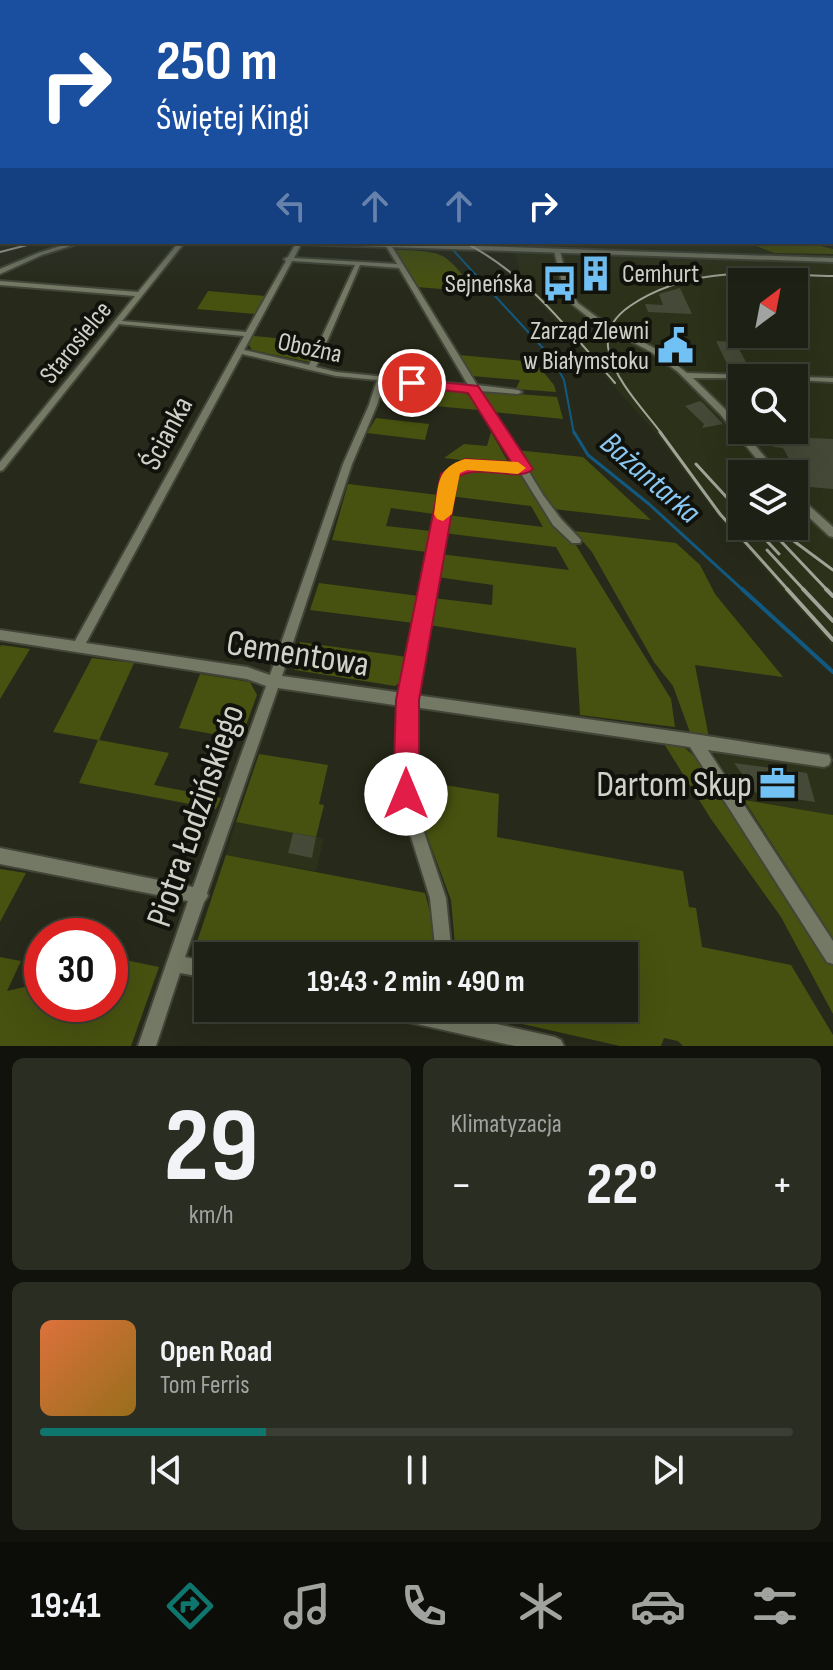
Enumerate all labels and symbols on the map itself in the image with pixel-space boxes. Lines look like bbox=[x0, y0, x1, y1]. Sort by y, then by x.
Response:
building icon: Cemhurt bbox=[577, 254, 615, 292]
place label: Cemhurt bbox=[622, 259, 699, 290]
bus stop icon: Sejneńska bbox=[540, 264, 578, 302]
north arrow bbox=[728, 268, 808, 348]
place label: Sejneńska bbox=[445, 269, 533, 300]
street label: Starosielce bbox=[34, 296, 119, 390]
place label: Zarząd Zlewni w Białymstoku bbox=[523, 316, 649, 377]
public building icon: Zarząd Zlewni w Białymstoku bbox=[656, 326, 694, 364]
street label: Oboźna bbox=[275, 327, 345, 370]
pin bbox=[378, 349, 446, 417]
street label: Ścianka bbox=[133, 391, 201, 476]
water label: Bażantarka bbox=[592, 424, 708, 532]
street label: Cementowa bbox=[223, 622, 372, 687]
street label: Piotra Łodzińskiego bbox=[138, 699, 254, 933]
position arrow bbox=[364, 752, 448, 836]
place label: Dartom Skup bbox=[596, 764, 752, 807]
office icon: Dartom Skup bbox=[759, 764, 797, 802]
speed limit sign: 30 bbox=[24, 918, 128, 1022]

